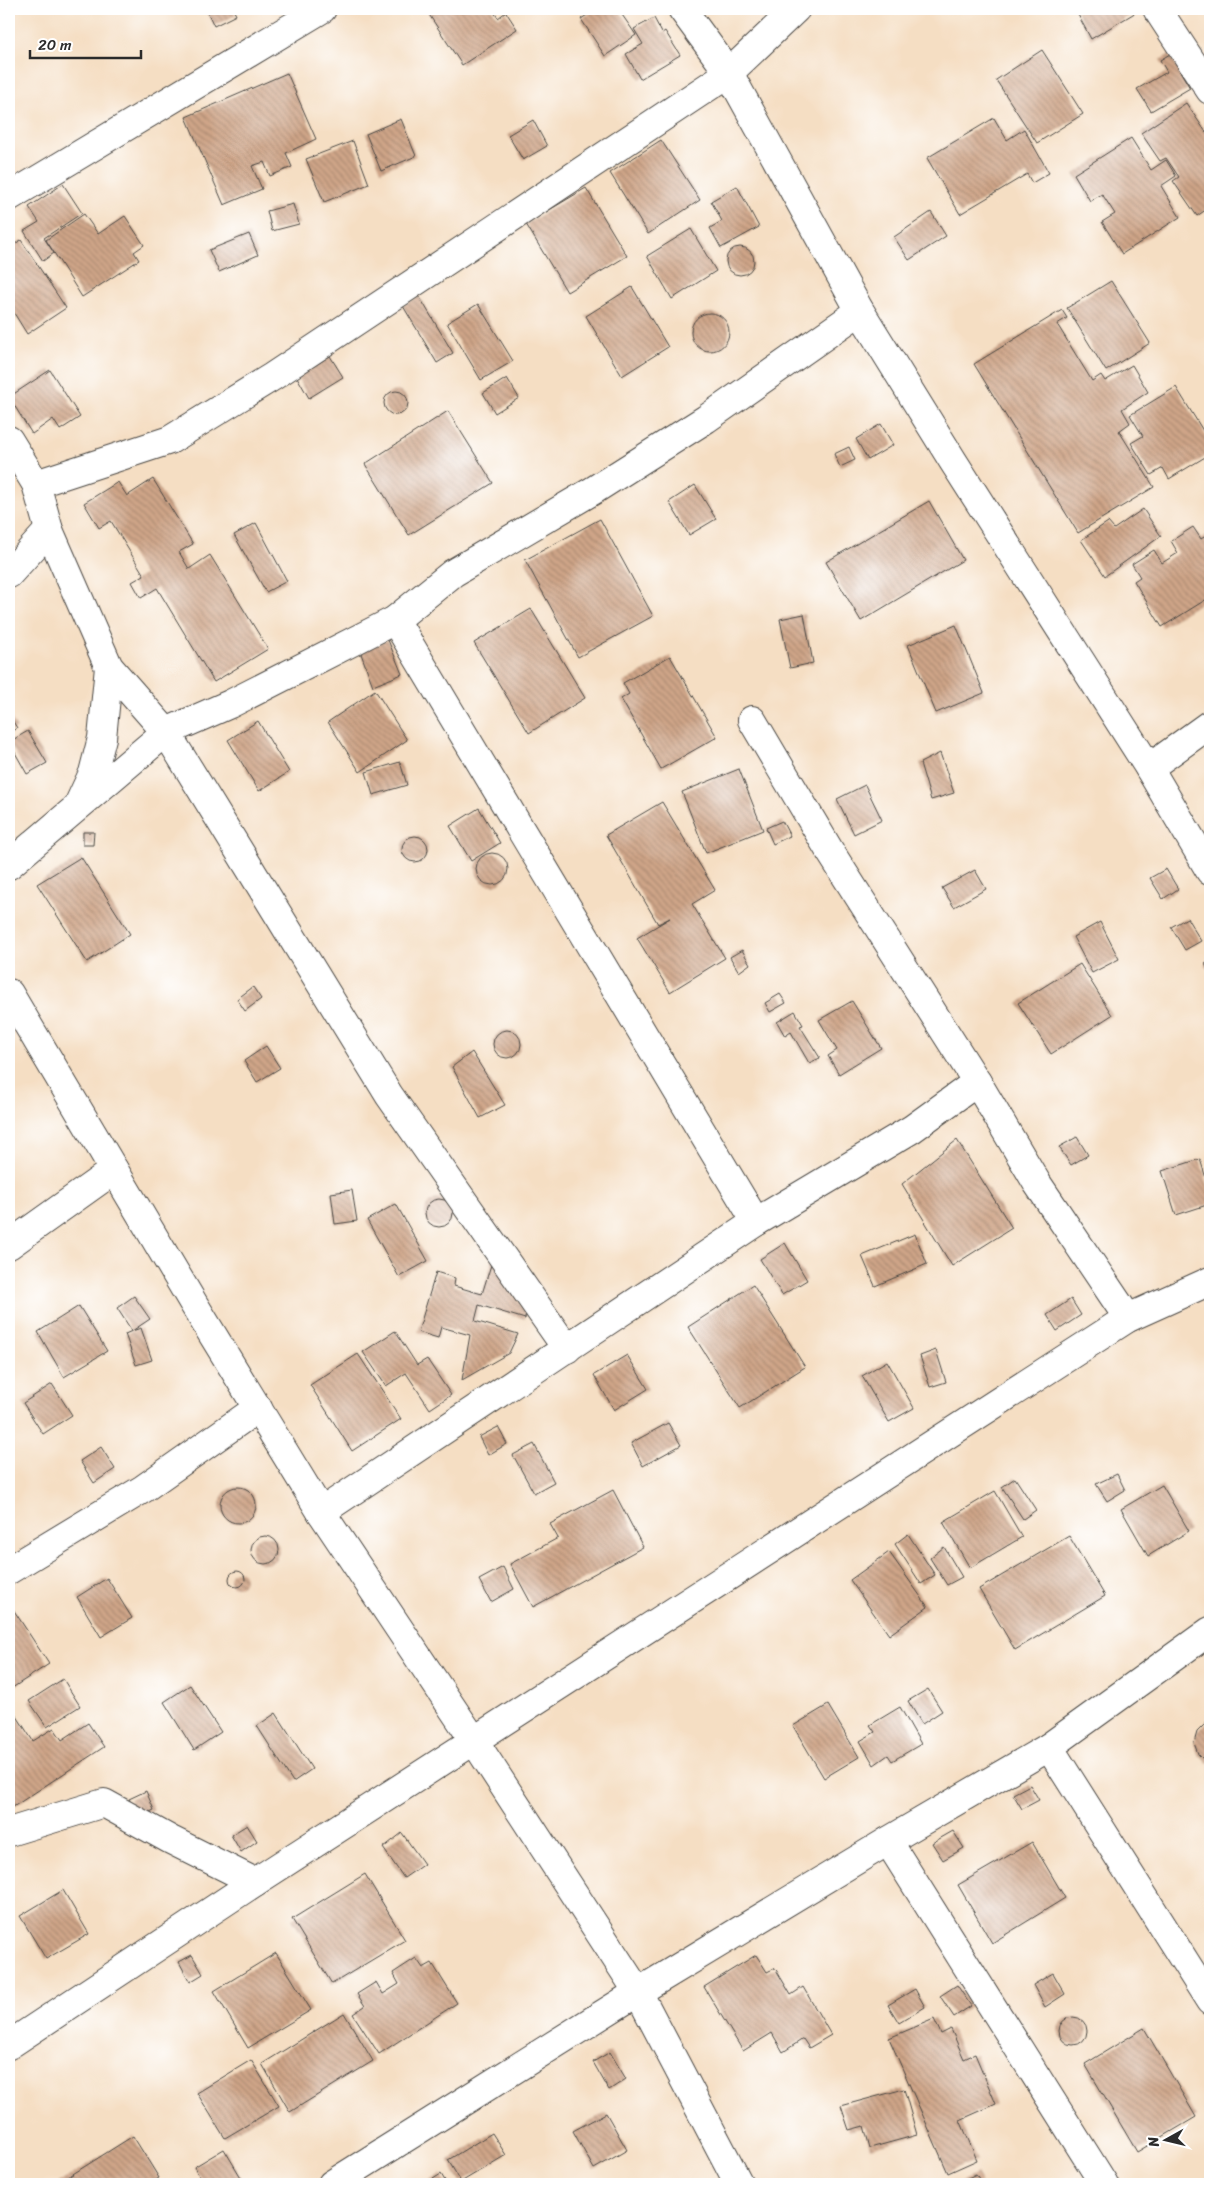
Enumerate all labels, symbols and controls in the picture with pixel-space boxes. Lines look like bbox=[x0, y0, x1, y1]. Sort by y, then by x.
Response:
scale bar bbox=[30, 28, 141, 60]
text: 20 m bbox=[38, 32, 72, 58]
north arrow bbox=[1142, 2116, 1192, 2166]
text: N bbox=[1141, 2135, 1167, 2149]

